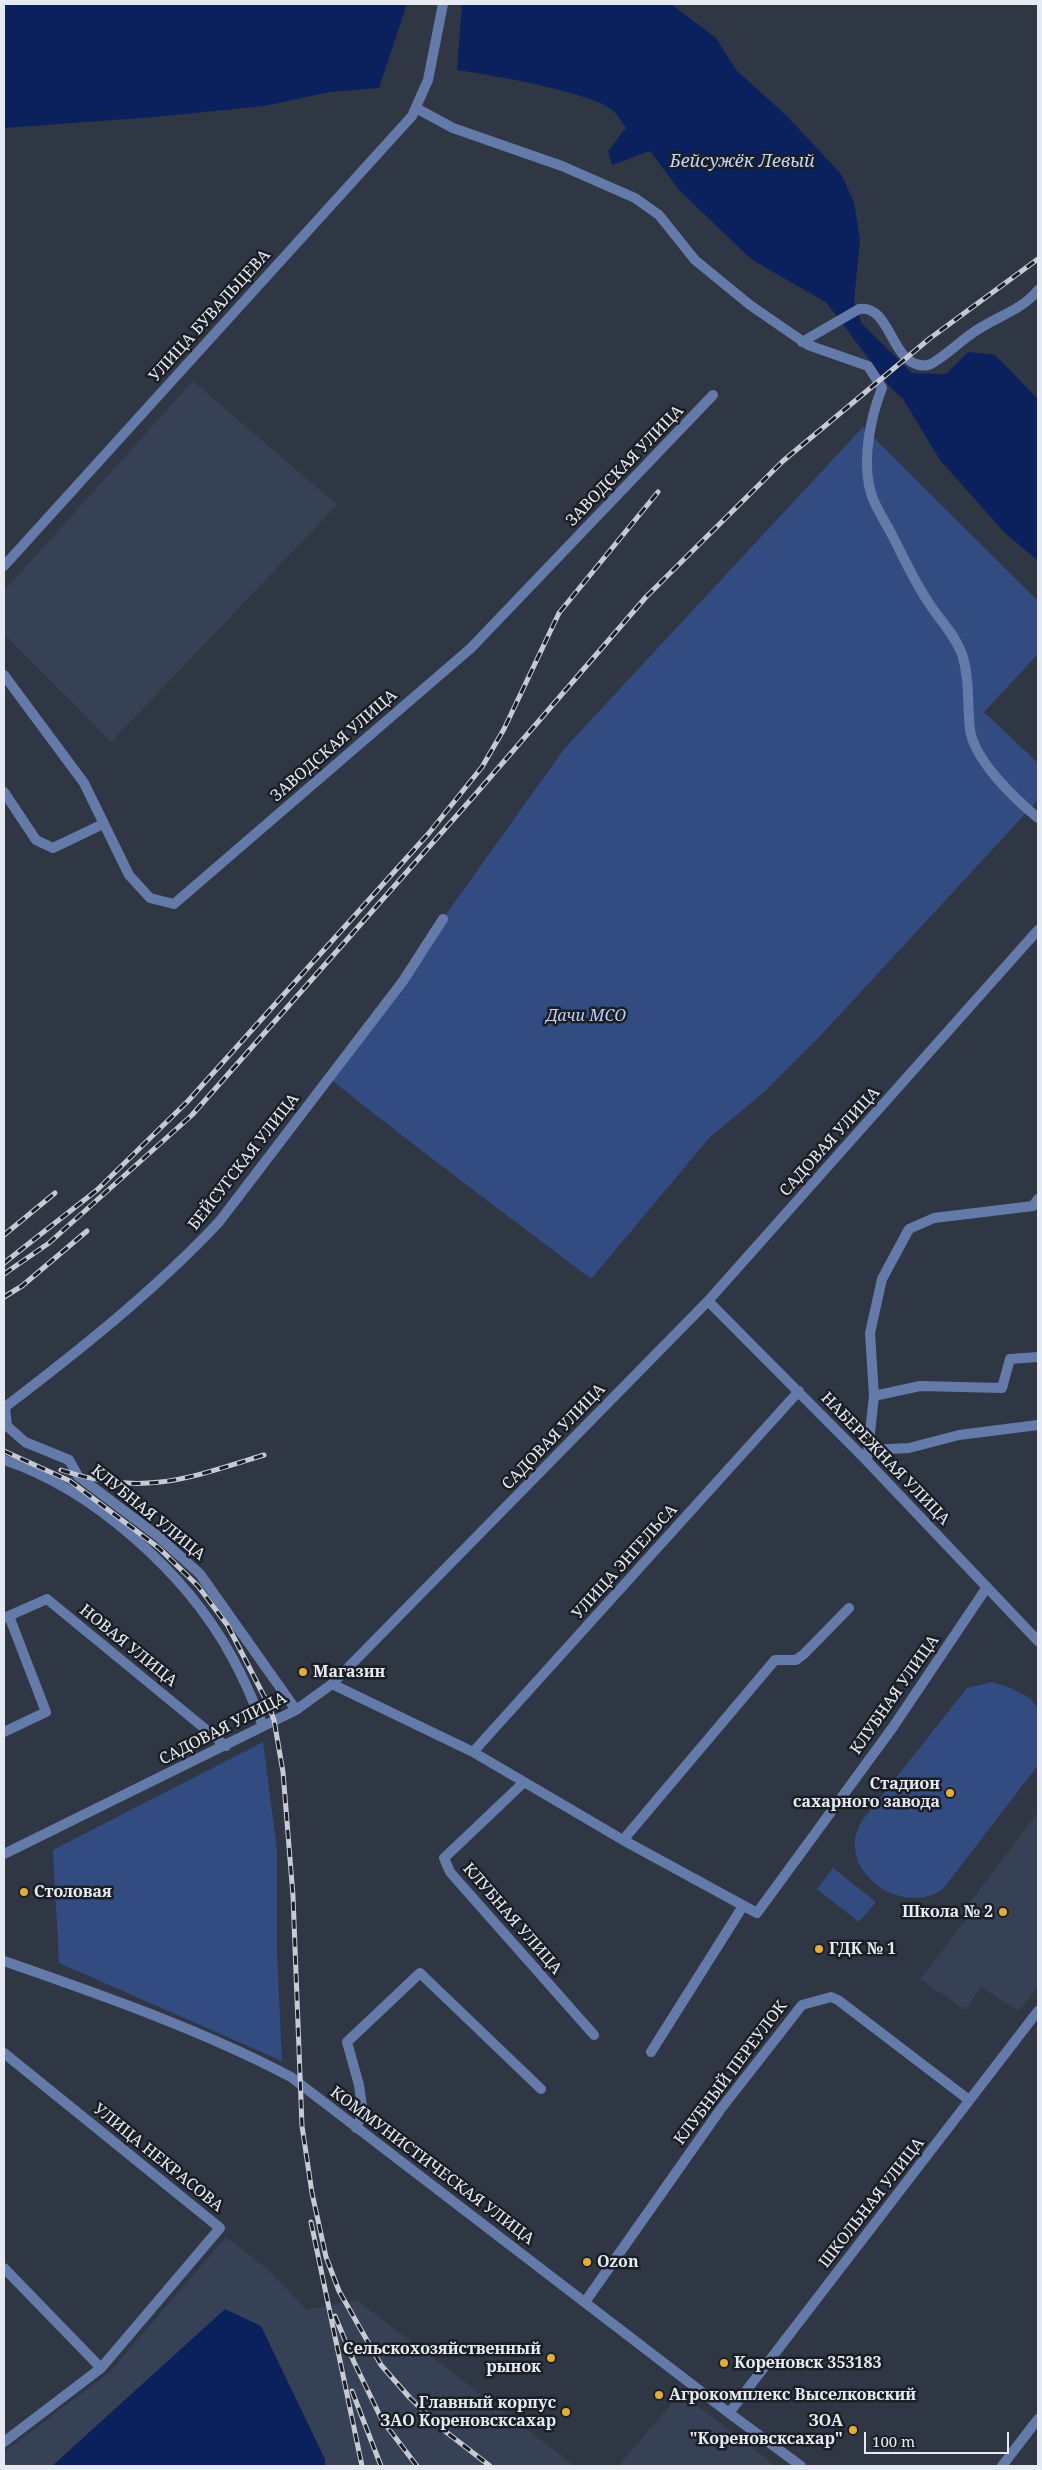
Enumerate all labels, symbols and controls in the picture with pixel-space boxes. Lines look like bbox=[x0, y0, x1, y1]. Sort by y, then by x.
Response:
water label: Бейсужёк Левый bbox=[669, 151, 815, 173]
street label: УЛИЦА БУВАЛЬЦЕВА bbox=[146, 246, 274, 386]
street label: ЗАВОДСКАЯ УЛИЦА bbox=[562, 401, 688, 531]
street label: ЗАВОДСКАЯ УЛИЦА bbox=[267, 686, 401, 806]
park label: Дачи МСО bbox=[546, 1006, 626, 1026]
street label: САДОВАЯ УЛИЦА bbox=[776, 1084, 884, 1200]
street label: БЕЙСУГСКАЯ УЛИЦА bbox=[185, 1090, 303, 1234]
street label: САДОВАЯ УЛИЦА bbox=[498, 1380, 610, 1494]
street label: НАБЕРЕЖНАЯ УЛИЦА bbox=[817, 1389, 953, 1529]
street label: КЛУБНАЯ УЛИЦА bbox=[87, 1461, 209, 1565]
street label: УЛИЦА ЭНГЕЛЬСА bbox=[568, 1501, 682, 1623]
street label: НОВАЯ УЛИЦА bbox=[75, 1601, 181, 1691]
street label: КЛУБНАЯ УЛИЦА bbox=[847, 1632, 943, 1758]
place label: Магазин bbox=[313, 1662, 385, 1682]
marker: Магазин bbox=[297, 1666, 309, 1678]
street label: САДОВАЯ УЛИЦА bbox=[156, 1689, 290, 1769]
place label: Стадион сахарного завода bbox=[793, 1774, 940, 1812]
marker: Стадион сахарного завода bbox=[944, 1787, 956, 1799]
street label: КЛУБНАЯ УЛИЦА bbox=[458, 1859, 566, 1979]
place label: Столовая bbox=[34, 1882, 112, 1902]
marker: Столовая bbox=[18, 1886, 30, 1898]
place label: Школа № 2 bbox=[902, 1902, 993, 1922]
marker: Школа № 2 bbox=[997, 1906, 1009, 1918]
place label: ГДК № 1 bbox=[829, 1939, 896, 1959]
marker: ГДК № 1 bbox=[813, 1943, 825, 1955]
street label: КЛУБНЫЙ ПЕРЕУЛОК bbox=[670, 1997, 792, 2149]
street label: КОММУНИСТИЧЕСКАЯ УЛИЦА bbox=[326, 2083, 538, 2249]
street label: УЛИЦА НЕКРАСОВА bbox=[89, 2100, 227, 2216]
street label: ШКОЛЬНАЯ УЛИЦА bbox=[815, 2134, 929, 2272]
place label: Ozon bbox=[597, 2252, 639, 2272]
marker: Ozon bbox=[581, 2256, 593, 2268]
place label: Сельскохозяйственный рынок bbox=[343, 2339, 541, 2377]
marker: Сельскохозяйственный рынок bbox=[545, 2352, 557, 2364]
place label: Кореновск 353183 bbox=[734, 2353, 882, 2373]
marker: Кореновск 353183 bbox=[718, 2357, 730, 2369]
place label: Агрокомплекс Выселковский bbox=[669, 2385, 916, 2405]
marker: Агрокомплекс Выселковский bbox=[653, 2389, 665, 2401]
place label: Главный корпус ЗАО Кореновсксахар bbox=[380, 2393, 556, 2431]
marker: Главный корпус ЗАО Кореновсксахар bbox=[560, 2406, 572, 2418]
place label: ЗОА "Кореновсксахар" bbox=[689, 2411, 843, 2449]
scale bar bbox=[867, 2422, 1012, 2454]
marker: ЗОА "Кореновсксахар" bbox=[847, 2424, 859, 2436]
text: 100 m bbox=[872, 2431, 915, 2451]

